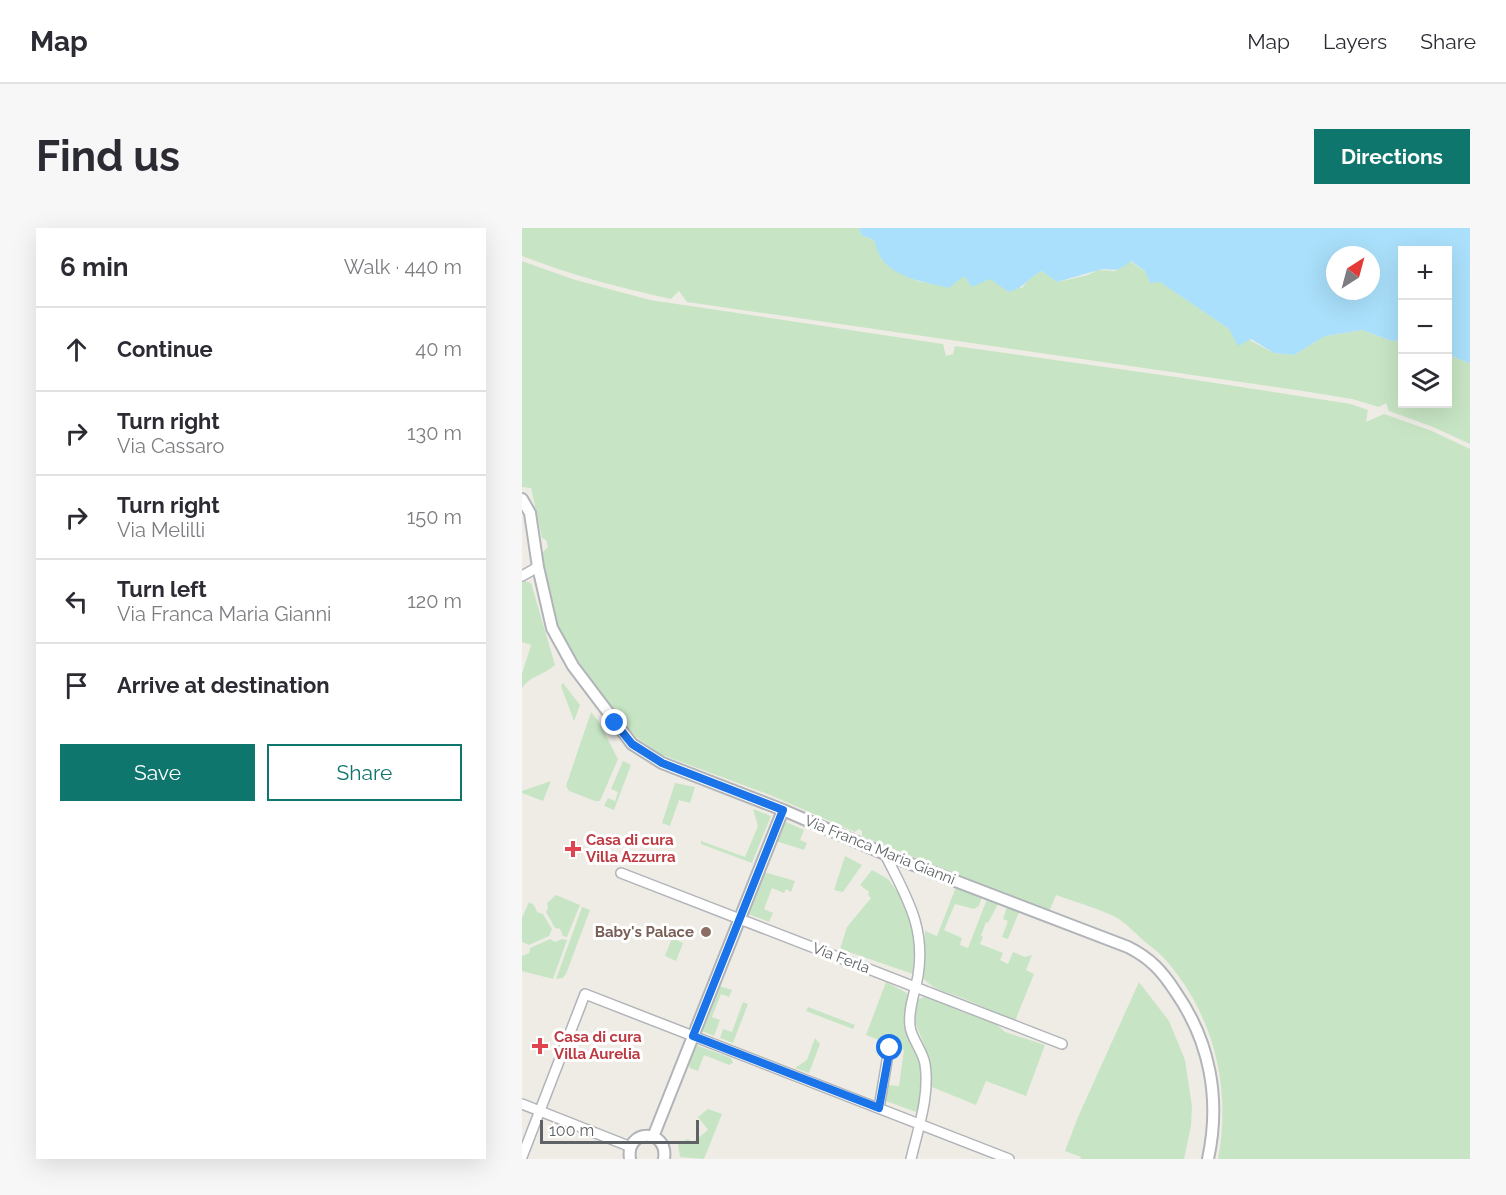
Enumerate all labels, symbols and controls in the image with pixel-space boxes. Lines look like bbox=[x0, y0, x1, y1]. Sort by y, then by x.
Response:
text: Map bbox=[30, 25, 88, 58]
text: Map bbox=[1247, 29, 1290, 54]
text: Layers bbox=[1323, 29, 1387, 54]
text: Share bbox=[1420, 29, 1476, 54]
button: Directions bbox=[1314, 129, 1470, 184]
text: Find us bbox=[36, 132, 180, 181]
north arrow bbox=[1326, 246, 1380, 300]
map controls bbox=[1398, 246, 1452, 408]
button: + bbox=[1398, 246, 1452, 300]
text: 6 min bbox=[60, 252, 129, 282]
text: Walk · 440 m bbox=[344, 255, 462, 279]
button: − bbox=[1398, 300, 1452, 354]
icon: ahead bbox=[60, 333, 93, 366]
text: Continue bbox=[117, 336, 213, 362]
text: 40 m bbox=[415, 337, 462, 361]
button: layers bbox=[1398, 354, 1452, 408]
text: Turn right bbox=[117, 408, 220, 434]
icon: right bbox=[60, 417, 93, 450]
text: 130 m bbox=[407, 421, 462, 445]
text: Via Cassaro bbox=[117, 434, 224, 458]
text: Turn right bbox=[117, 492, 220, 518]
icon: right bbox=[60, 501, 93, 534]
text: 150 m bbox=[407, 505, 462, 529]
text: Via Melilli bbox=[117, 518, 205, 542]
text: Turn left bbox=[117, 576, 207, 602]
icon: left bbox=[60, 585, 93, 618]
text: 120 m bbox=[407, 589, 462, 613]
text: Via Franca Maria Gianni bbox=[117, 602, 331, 626]
icon: arrive bbox=[60, 669, 93, 702]
text: Arrive at destination bbox=[117, 672, 330, 698]
route end bbox=[601, 709, 627, 735]
button: Save bbox=[60, 744, 255, 801]
button: Share bbox=[267, 744, 462, 801]
street label: Via Franca Maria Gianni bbox=[802, 812, 958, 888]
place label: Casa di cura Villa Azzurra bbox=[586, 831, 676, 866]
marker: Casa di cura Villa Azzurra bbox=[564, 840, 582, 858]
place label: Baby's Palace bbox=[595, 923, 694, 941]
marker: Baby's Palace bbox=[699, 925, 713, 939]
street label: Via Ferla bbox=[810, 939, 872, 977]
place label: Casa di cura Villa Aurelia bbox=[554, 1028, 642, 1063]
route start bbox=[876, 1034, 902, 1060]
marker: Casa di cura Villa Aurelia bbox=[531, 1037, 549, 1055]
scale bar bbox=[540, 1117, 699, 1144]
text: 100 m bbox=[549, 1121, 594, 1140]

